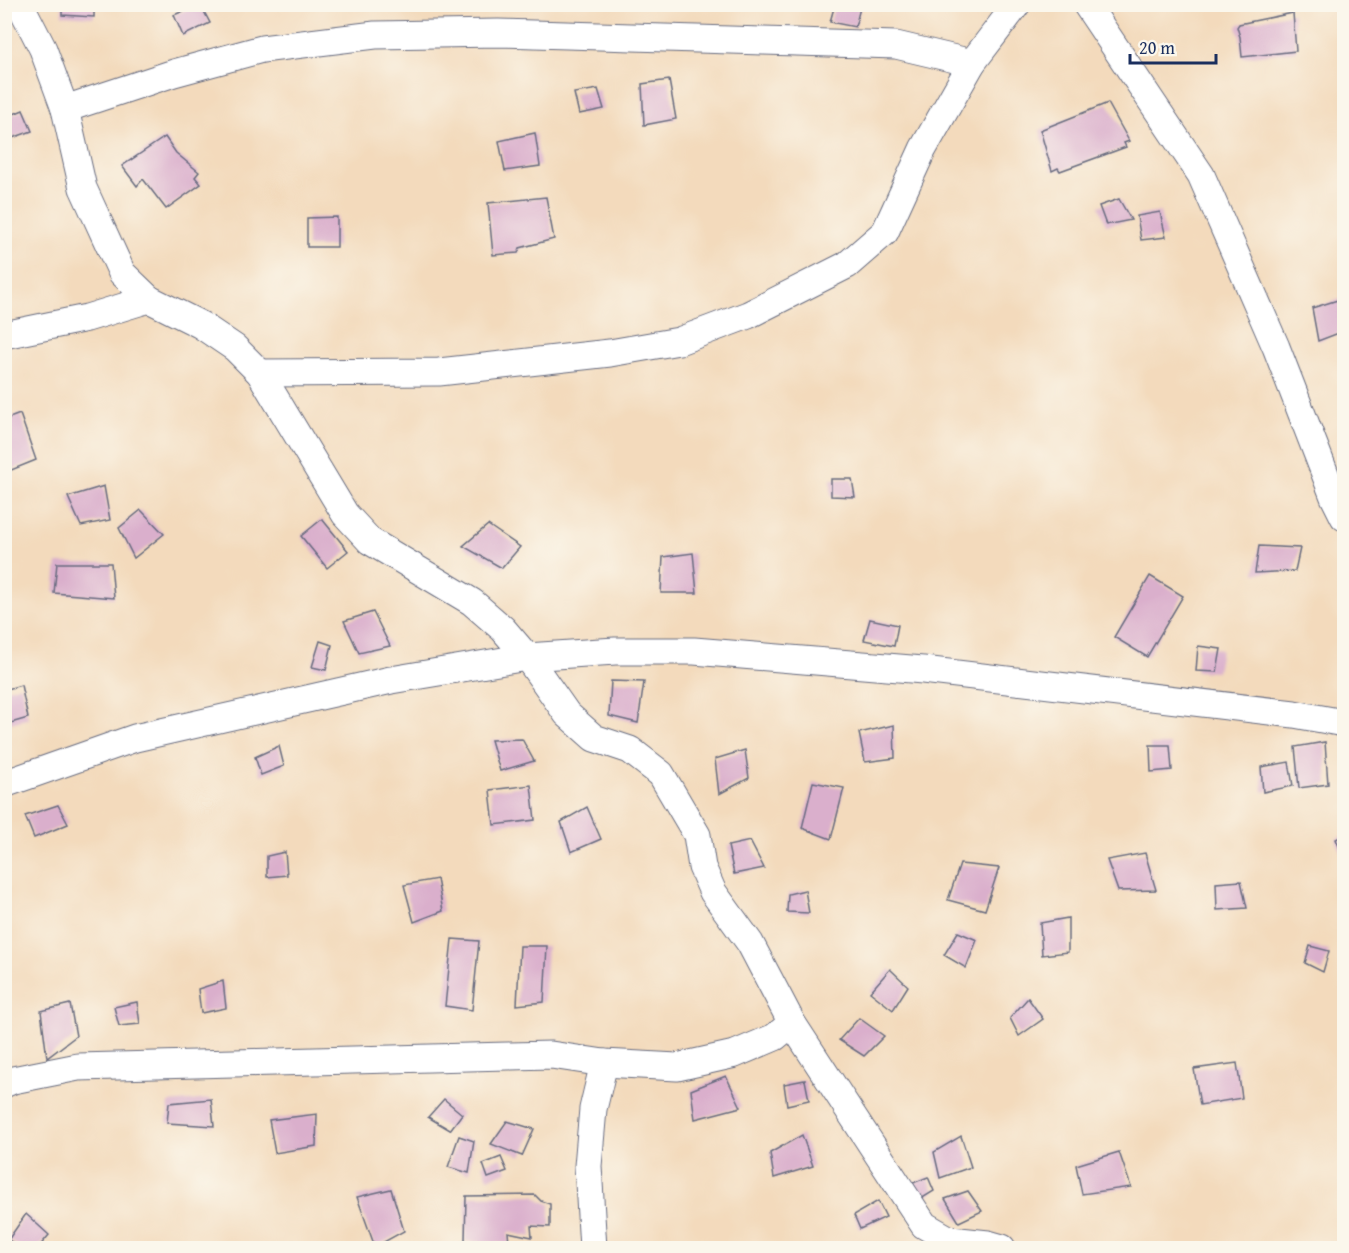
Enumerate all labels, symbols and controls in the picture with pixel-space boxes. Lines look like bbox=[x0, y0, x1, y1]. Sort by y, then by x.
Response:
scale bar bbox=[1130, 27, 1216, 65]
text: 20 m bbox=[1139, 34, 1175, 61]

